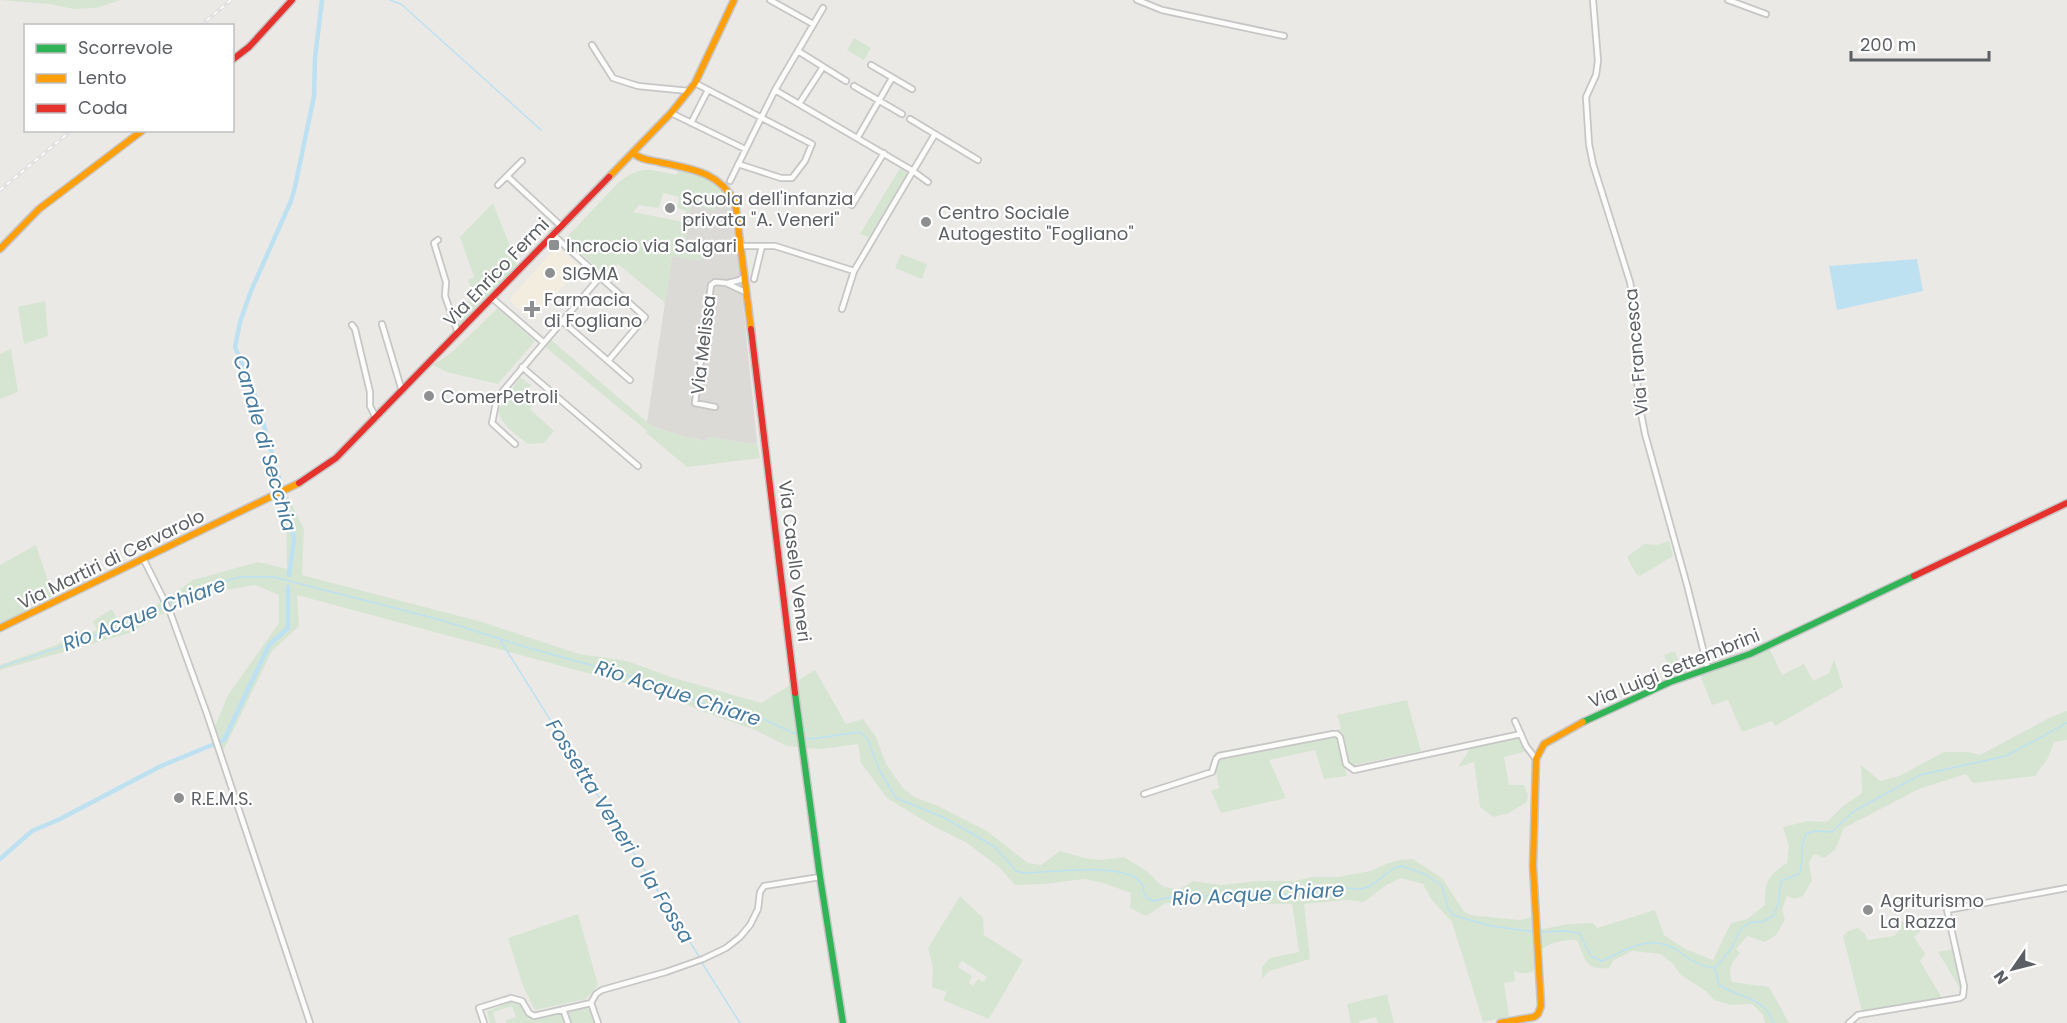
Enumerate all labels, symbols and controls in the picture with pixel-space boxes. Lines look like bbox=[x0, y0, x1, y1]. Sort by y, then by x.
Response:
legend bbox=[24, 24, 234, 132]
scale bar bbox=[1851, 24, 1989, 62]
text: 200 m bbox=[1860, 32, 1916, 57]
text: Scorrevole bbox=[78, 35, 173, 60]
text: Lento bbox=[78, 65, 127, 90]
text: Coda bbox=[78, 95, 128, 120]
place label: Scuola dell'infanzia privata "A. Veneri" bbox=[682, 186, 853, 232]
place label: Centro Sociale Autogestito "Fogliano" bbox=[938, 200, 1134, 246]
marker: Scuola dell'infanzia privata "A. Veneri" bbox=[663, 201, 677, 215]
street label: Via Enrico Fermi bbox=[437, 212, 555, 332]
marker: Centro Sociale Autogestito "Fogliano" bbox=[919, 215, 933, 229]
place label: Incrocio via Salgari bbox=[566, 233, 737, 258]
marker: Incrocio via Salgari bbox=[547, 238, 561, 252]
place label: SIGMA bbox=[562, 261, 619, 286]
marker: SIGMA bbox=[543, 266, 557, 280]
place label: Farmacia di Fogliano bbox=[544, 287, 642, 333]
street label: Via Francesca bbox=[1618, 287, 1654, 417]
street label: Via Melissa bbox=[684, 294, 722, 396]
marker: Farmacia di Fogliano bbox=[525, 302, 539, 316]
water label: Canale di Secchia bbox=[226, 351, 304, 535]
place label: ComerPetroli bbox=[441, 384, 558, 409]
marker: ComerPetroli bbox=[422, 389, 436, 403]
street label: Via Casello Veneri bbox=[773, 479, 817, 643]
street label: Via Martiri di Cervarolo bbox=[14, 503, 208, 615]
water label: Rio Acque Chiare bbox=[58, 570, 230, 658]
street label: Via Luigi Settembrini bbox=[1585, 622, 1763, 714]
water label: Rio Acque Chiare bbox=[592, 653, 764, 733]
water label: Fossetta Veneri o la Fossa bbox=[539, 713, 701, 949]
place label: R.E.M.S. bbox=[191, 786, 252, 811]
marker: R.E.M.S. bbox=[172, 791, 186, 805]
water label: Rio Acque Chiare bbox=[1171, 876, 1345, 912]
place label: Agriturismo La Razza bbox=[1880, 888, 1984, 934]
marker: Agriturismo La Razza bbox=[1861, 903, 1875, 917]
north arrow bbox=[1983, 939, 2043, 999]
text: N bbox=[1988, 966, 2014, 989]

